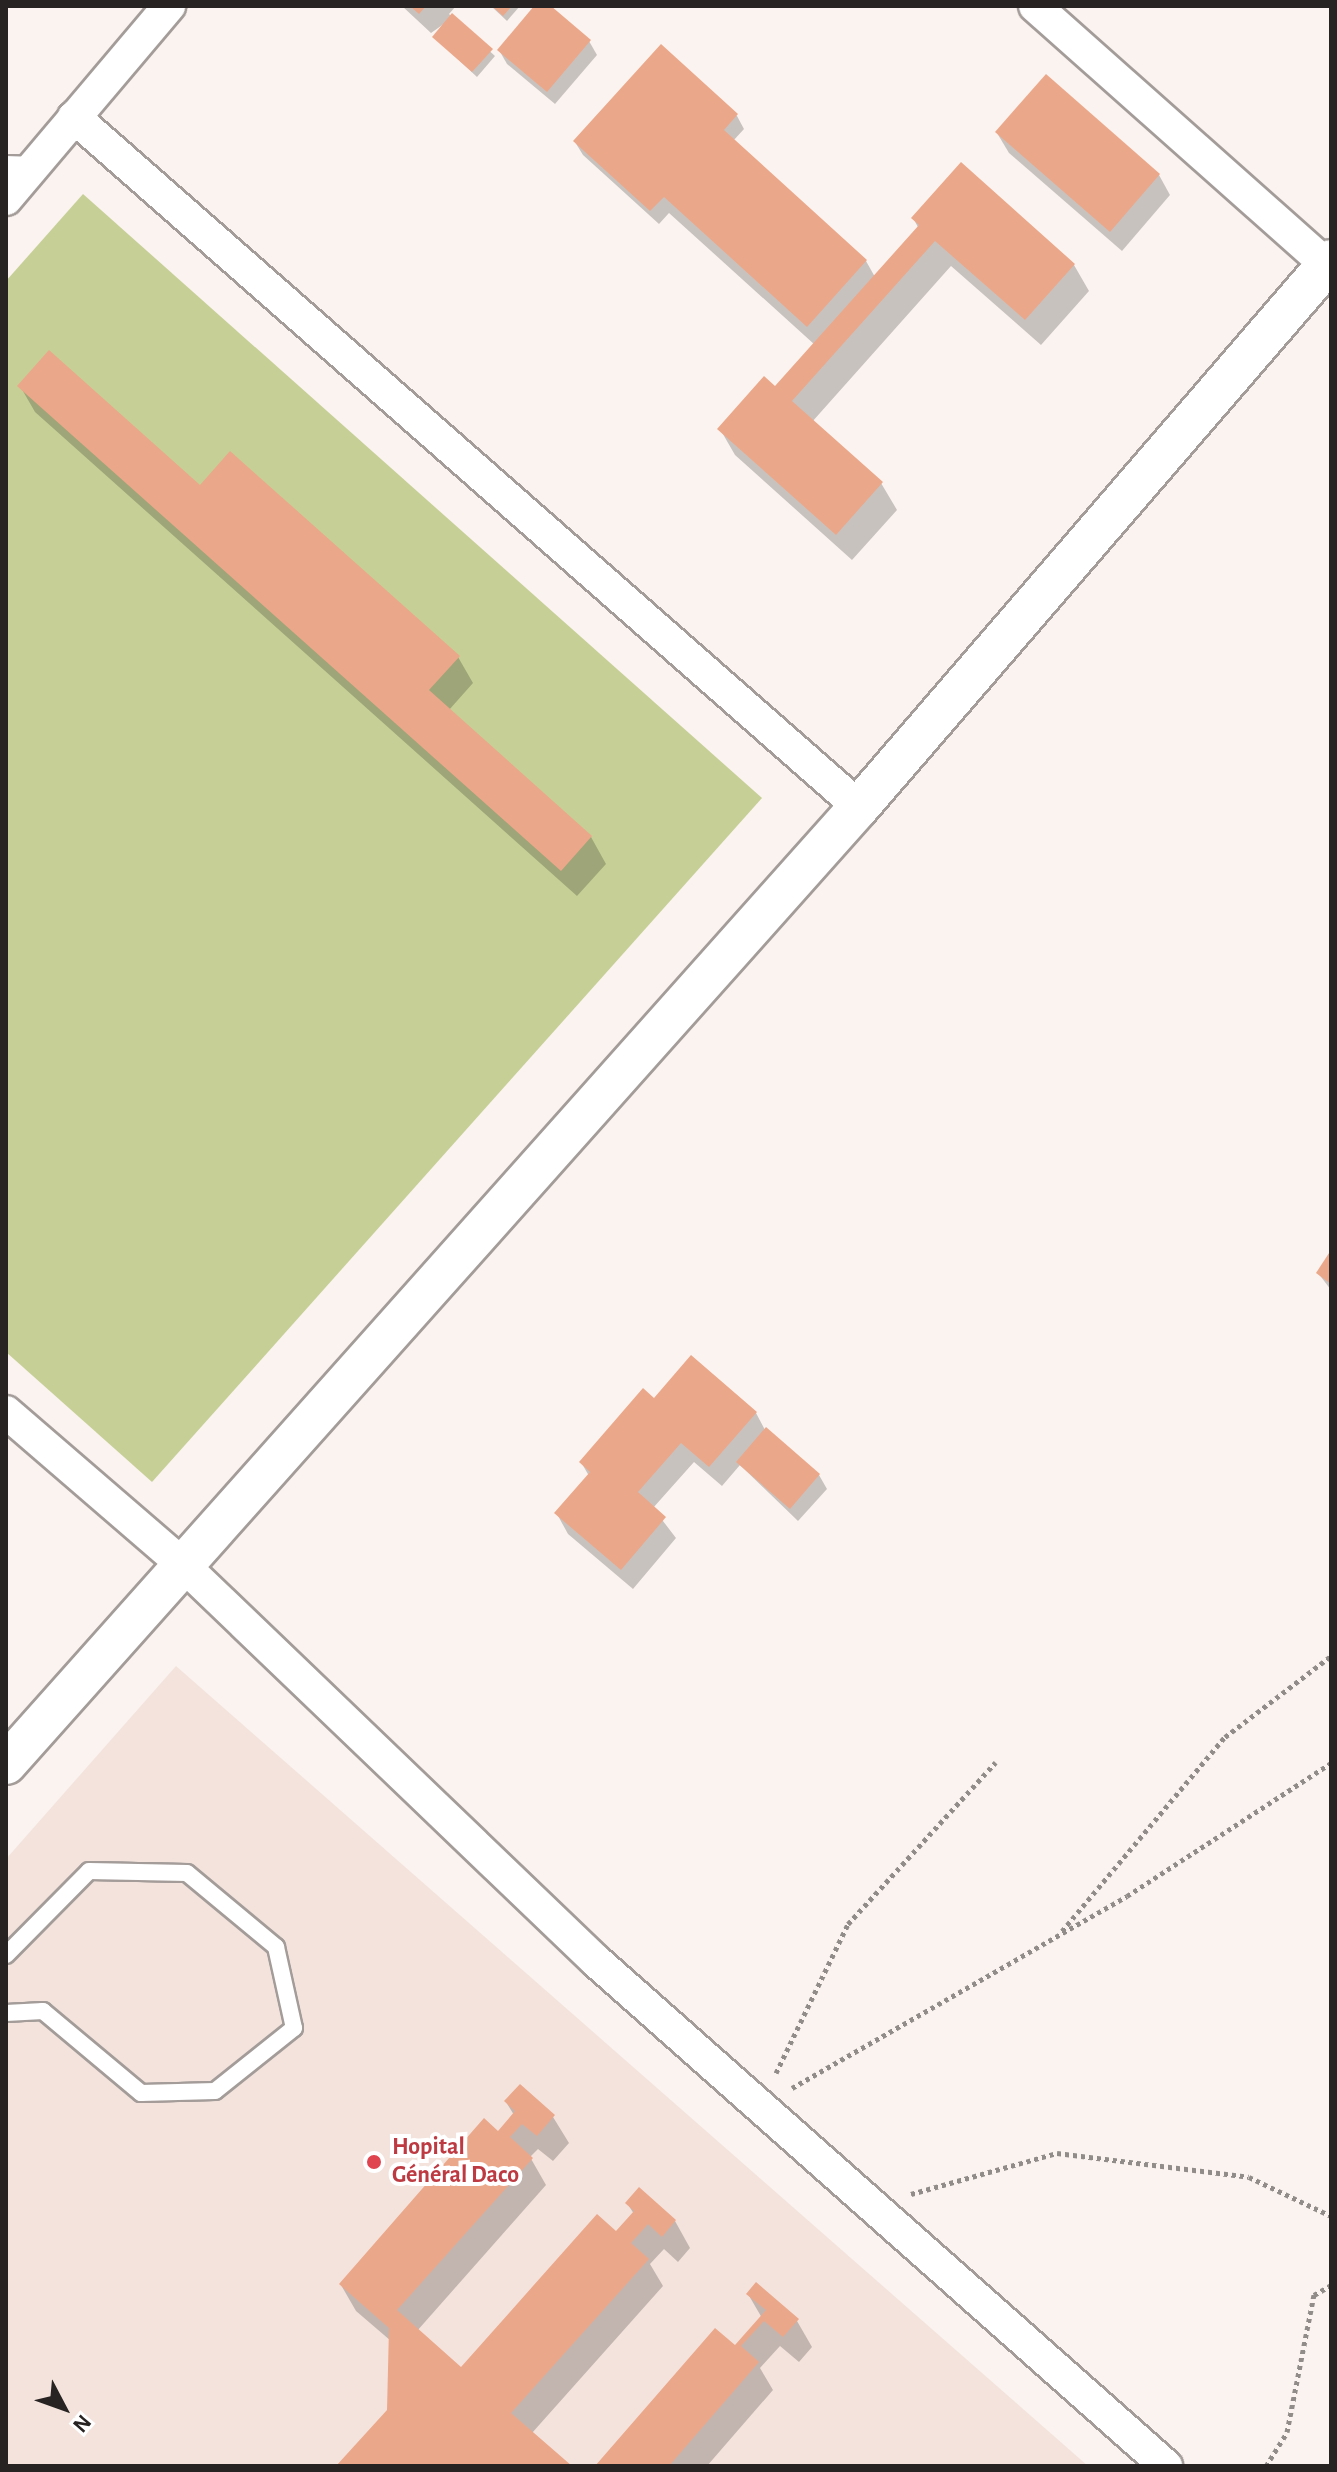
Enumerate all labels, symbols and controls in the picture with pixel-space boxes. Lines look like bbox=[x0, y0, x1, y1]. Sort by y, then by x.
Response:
place label: Hopital Général Daco bbox=[392, 2134, 519, 2190]
marker: Hopital Général Daco bbox=[363, 2151, 385, 2173]
north arrow bbox=[24, 2368, 104, 2448]
text: N bbox=[69, 2411, 95, 2437]

